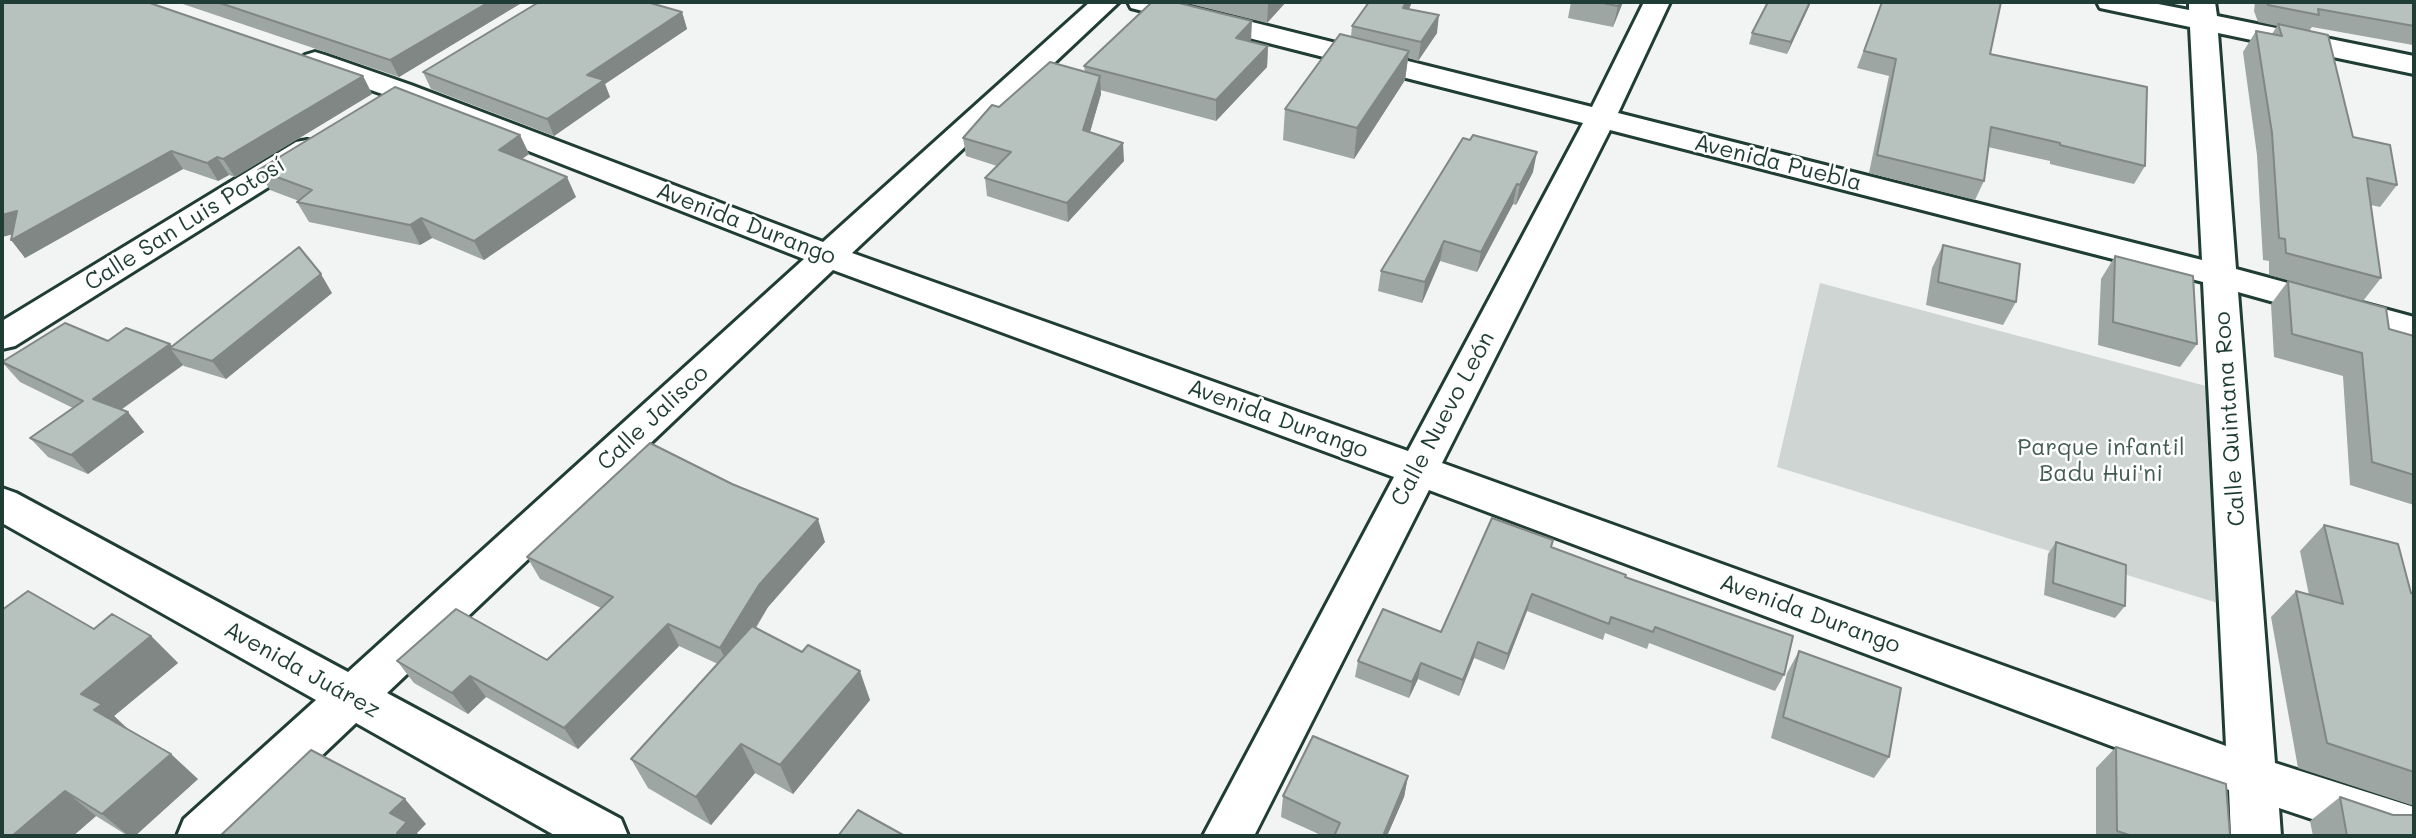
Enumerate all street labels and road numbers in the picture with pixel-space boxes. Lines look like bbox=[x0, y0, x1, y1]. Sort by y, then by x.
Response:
street label: Avenida Puebla bbox=[1691, 129, 1865, 197]
street label: Calle San Luis Potosí bbox=[80, 151, 290, 297]
street label: Avenida Durango bbox=[652, 177, 840, 271]
street label: Calle Quintana Roo bbox=[2209, 311, 2251, 527]
street label: Calle Nuevo León bbox=[1385, 327, 1501, 511]
street label: Calle Jalisco bbox=[592, 359, 714, 477]
street label: Avenida Durango bbox=[1184, 374, 1372, 464]
street label: Avenida Durango bbox=[1716, 569, 1904, 659]
street label: Avenida Juárez bbox=[219, 616, 385, 724]

